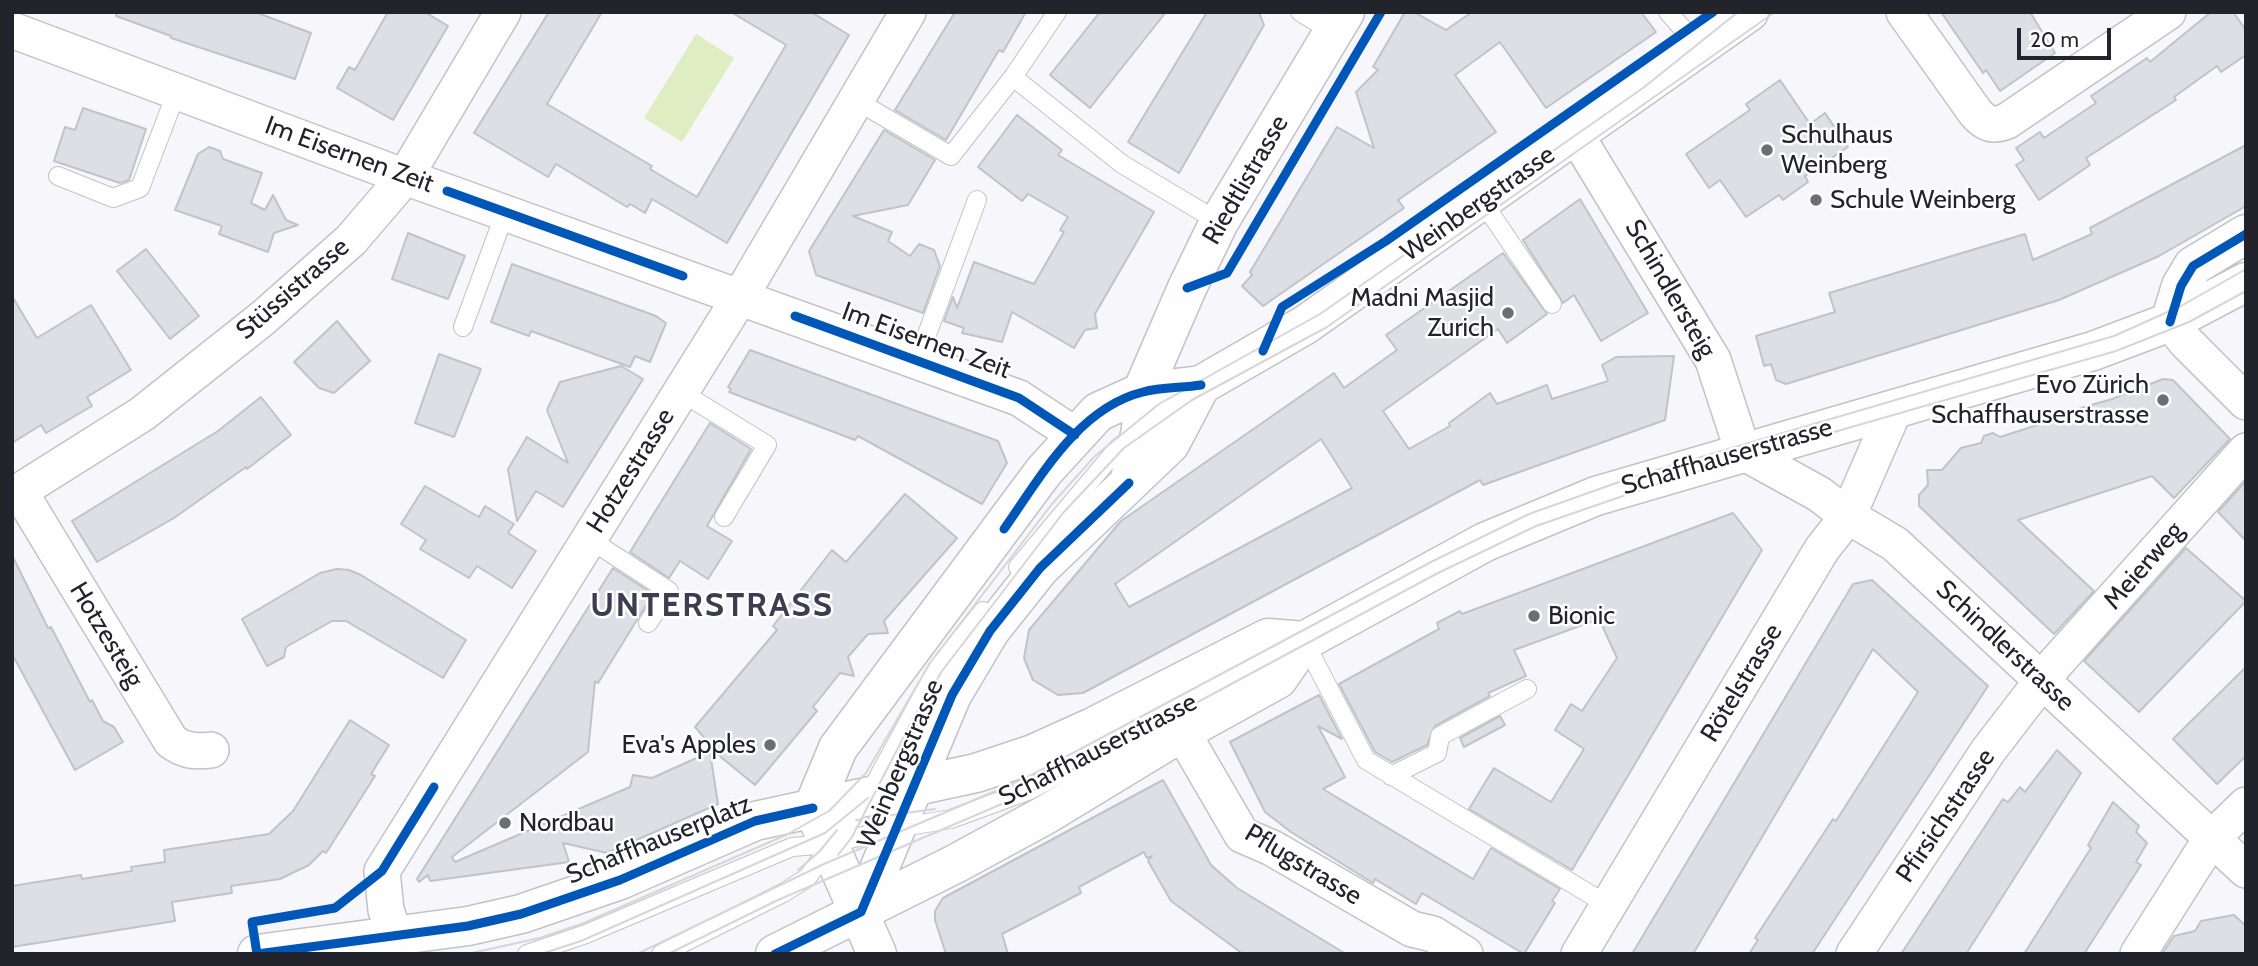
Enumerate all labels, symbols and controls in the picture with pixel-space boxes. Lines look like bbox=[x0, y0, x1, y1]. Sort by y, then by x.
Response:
scale bar bbox=[2020, 14, 2114, 58]
text: 20 m bbox=[2030, 27, 2079, 52]
street label: Im Eisernen Zeit bbox=[260, 110, 438, 200]
street label: Riedtlistrasse bbox=[1196, 110, 1296, 250]
place label: Schulhaus Weinberg bbox=[1781, 119, 1893, 180]
street label: Weinbergstrasse bbox=[1395, 139, 1561, 269]
marker: Schulhaus Weinberg bbox=[1759, 142, 1775, 158]
place label: Schule Weinberg bbox=[1830, 184, 2016, 216]
marker: Schule Weinberg bbox=[1808, 192, 1824, 208]
street label: Schindlersteig bbox=[1618, 214, 1722, 364]
street label: Stüssistrasse bbox=[230, 232, 356, 346]
place label: Madni Masjid Zurich bbox=[1351, 282, 1494, 344]
street label: Im Eisernen Zeit bbox=[837, 296, 1015, 386]
marker: Madni Masjid Zurich bbox=[1500, 305, 1516, 321]
place label: Evo Zürich Schaffhauserstrasse bbox=[1931, 369, 2149, 430]
marker: Evo Zürich Schaffhauserstrasse bbox=[2155, 392, 2171, 408]
street label: Hotzestrasse bbox=[580, 403, 682, 539]
street label: Schaffhauserstrasse bbox=[1618, 412, 1836, 502]
street label: Meierweg bbox=[2097, 516, 2191, 616]
street label: Schindlerstrasse bbox=[1929, 574, 2081, 718]
street label: Hotzesteig bbox=[62, 577, 150, 693]
district label: UNTERSTRASS bbox=[592, 586, 832, 626]
place label: Bionic bbox=[1548, 600, 1615, 632]
marker: Bionic bbox=[1526, 608, 1542, 624]
street label: Rötelstrasse bbox=[1695, 618, 1789, 748]
street label: Weinbergstrasse bbox=[851, 675, 951, 853]
street label: Schaffhauserstrasse bbox=[994, 687, 1202, 813]
place label: Eva's Apples bbox=[622, 729, 756, 761]
marker: Eva's Apples bbox=[762, 737, 778, 753]
street label: Pfirsichstrasse bbox=[1890, 743, 2002, 889]
street label: Schaffhauserplatz bbox=[562, 789, 756, 891]
place label: Nordbau bbox=[519, 807, 614, 839]
marker: Nordbau bbox=[497, 815, 513, 831]
street label: Pflugstrasse bbox=[1239, 818, 1367, 912]

